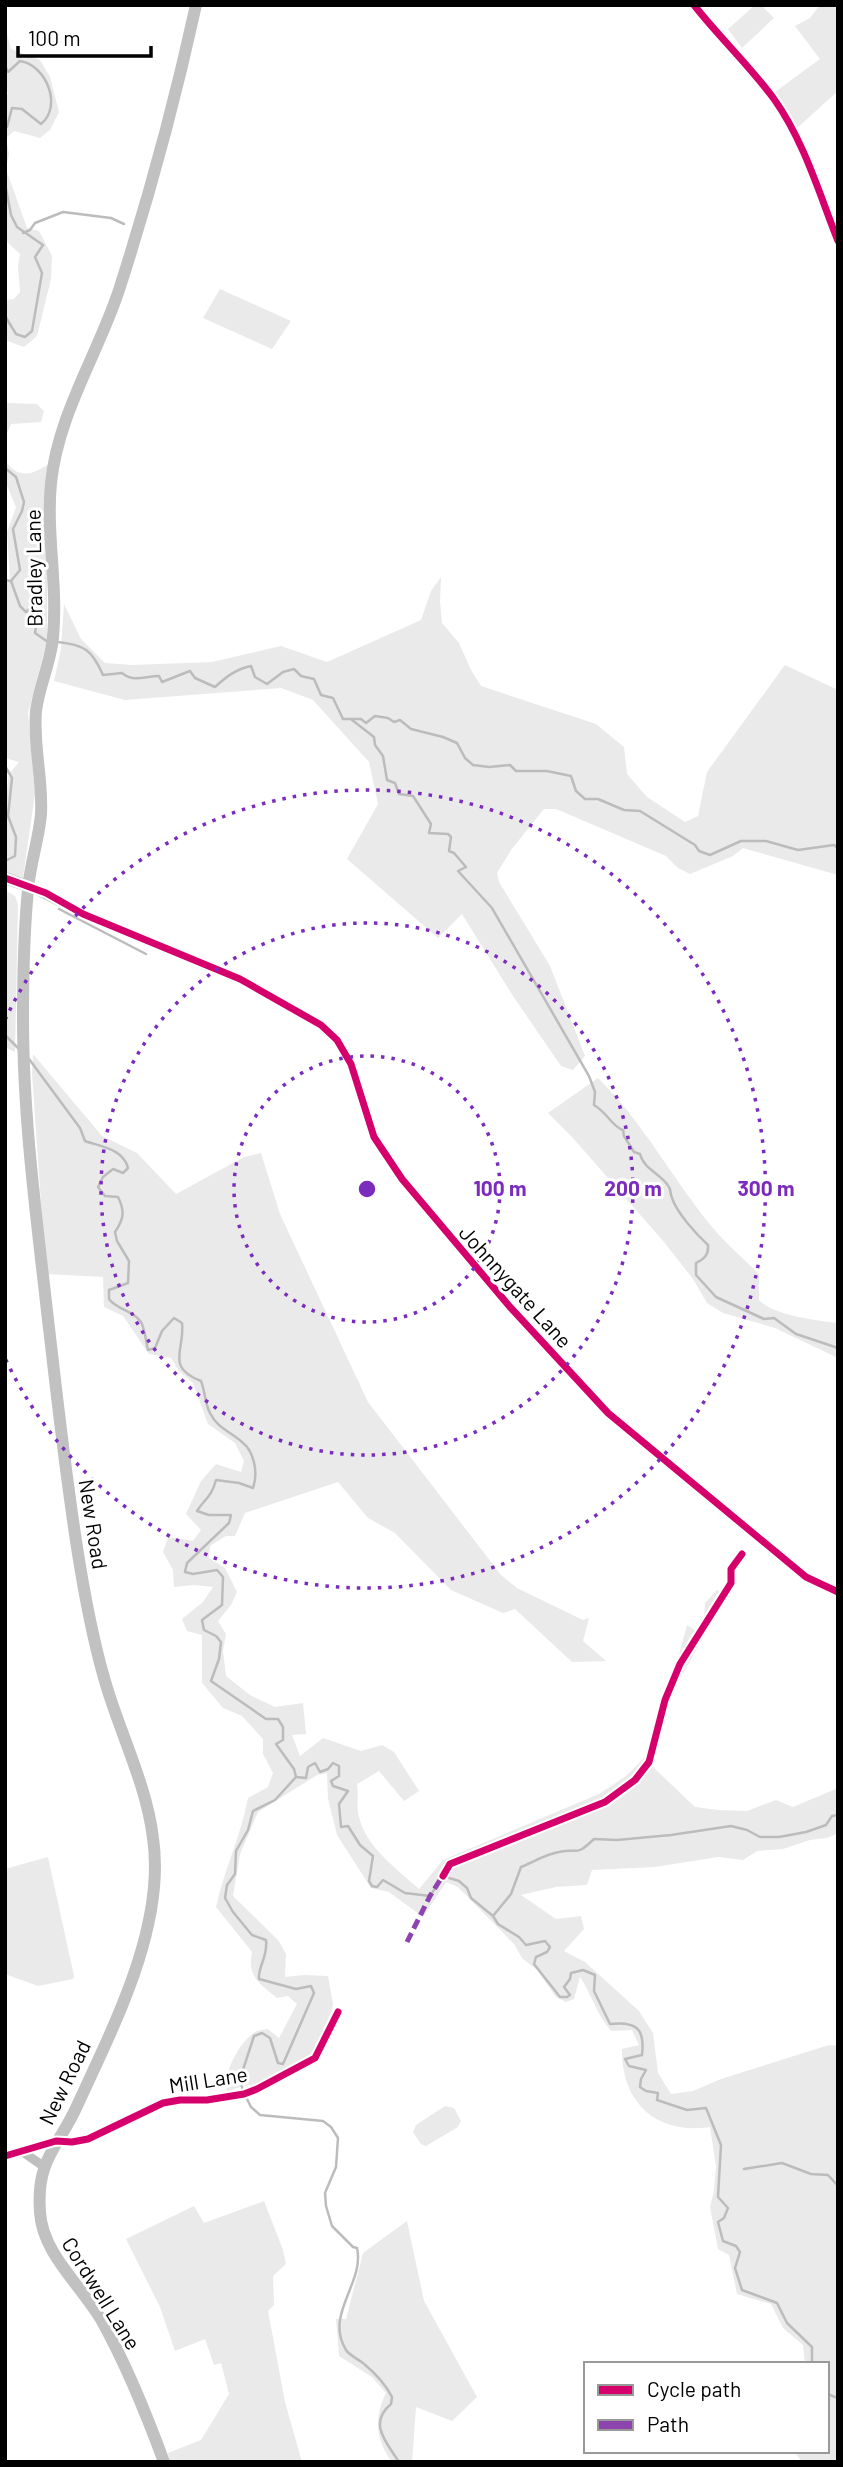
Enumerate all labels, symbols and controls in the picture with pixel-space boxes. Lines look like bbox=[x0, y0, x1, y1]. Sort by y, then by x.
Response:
scale bar bbox=[18, 14, 150, 58]
text: 100 m bbox=[28, 25, 81, 50]
street label: Bradley Lane bbox=[19, 509, 47, 627]
text: 100 m bbox=[473, 1175, 527, 1200]
text: 200 m bbox=[604, 1175, 662, 1200]
text: 300 m bbox=[737, 1175, 795, 1200]
centre of rings bbox=[355, 1177, 379, 1201]
street label: Johnnygate Lane bbox=[454, 1220, 578, 1352]
street label: New Road bbox=[75, 1477, 113, 1571]
street label: New Road bbox=[33, 2036, 95, 2128]
street label: Mill Lane bbox=[167, 2060, 249, 2098]
street label: Cordwell Lane bbox=[57, 2232, 147, 2354]
legend bbox=[584, 2362, 829, 2453]
text: Cycle path bbox=[647, 2376, 741, 2401]
text: Path bbox=[647, 2411, 689, 2436]

